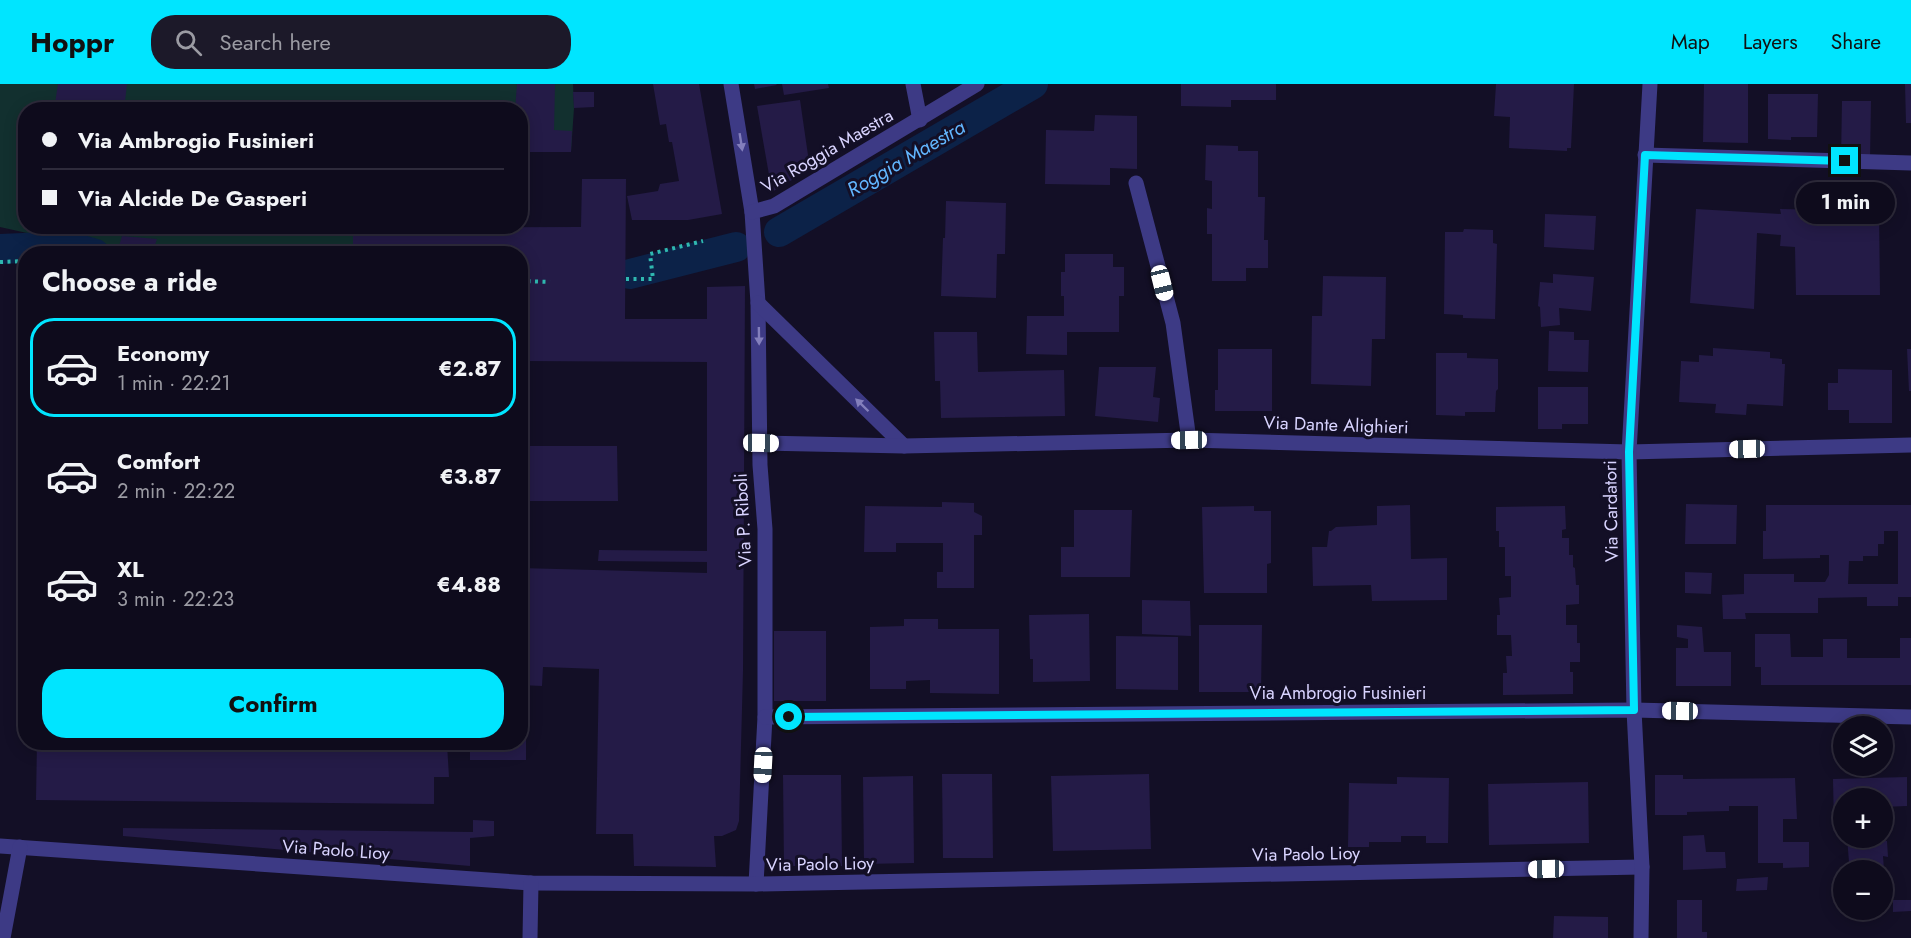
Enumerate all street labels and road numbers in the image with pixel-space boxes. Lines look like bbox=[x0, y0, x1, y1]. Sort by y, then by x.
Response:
street label: Via Roggia Maestra bbox=[756, 103, 898, 199]
street label: Via Dante Alighieri bbox=[1263, 409, 1409, 441]
street label: Via Cardatori bbox=[1597, 460, 1625, 562]
street label: Via P. Riboli bbox=[728, 473, 758, 567]
street label: Via Ambrogio Fusinieri bbox=[1250, 680, 1426, 706]
street label: Via Paolo Lioy bbox=[281, 833, 391, 867]
street label: Via Paolo Lioy bbox=[1252, 840, 1360, 868]
street label: Via Paolo Lioy bbox=[766, 850, 874, 878]

